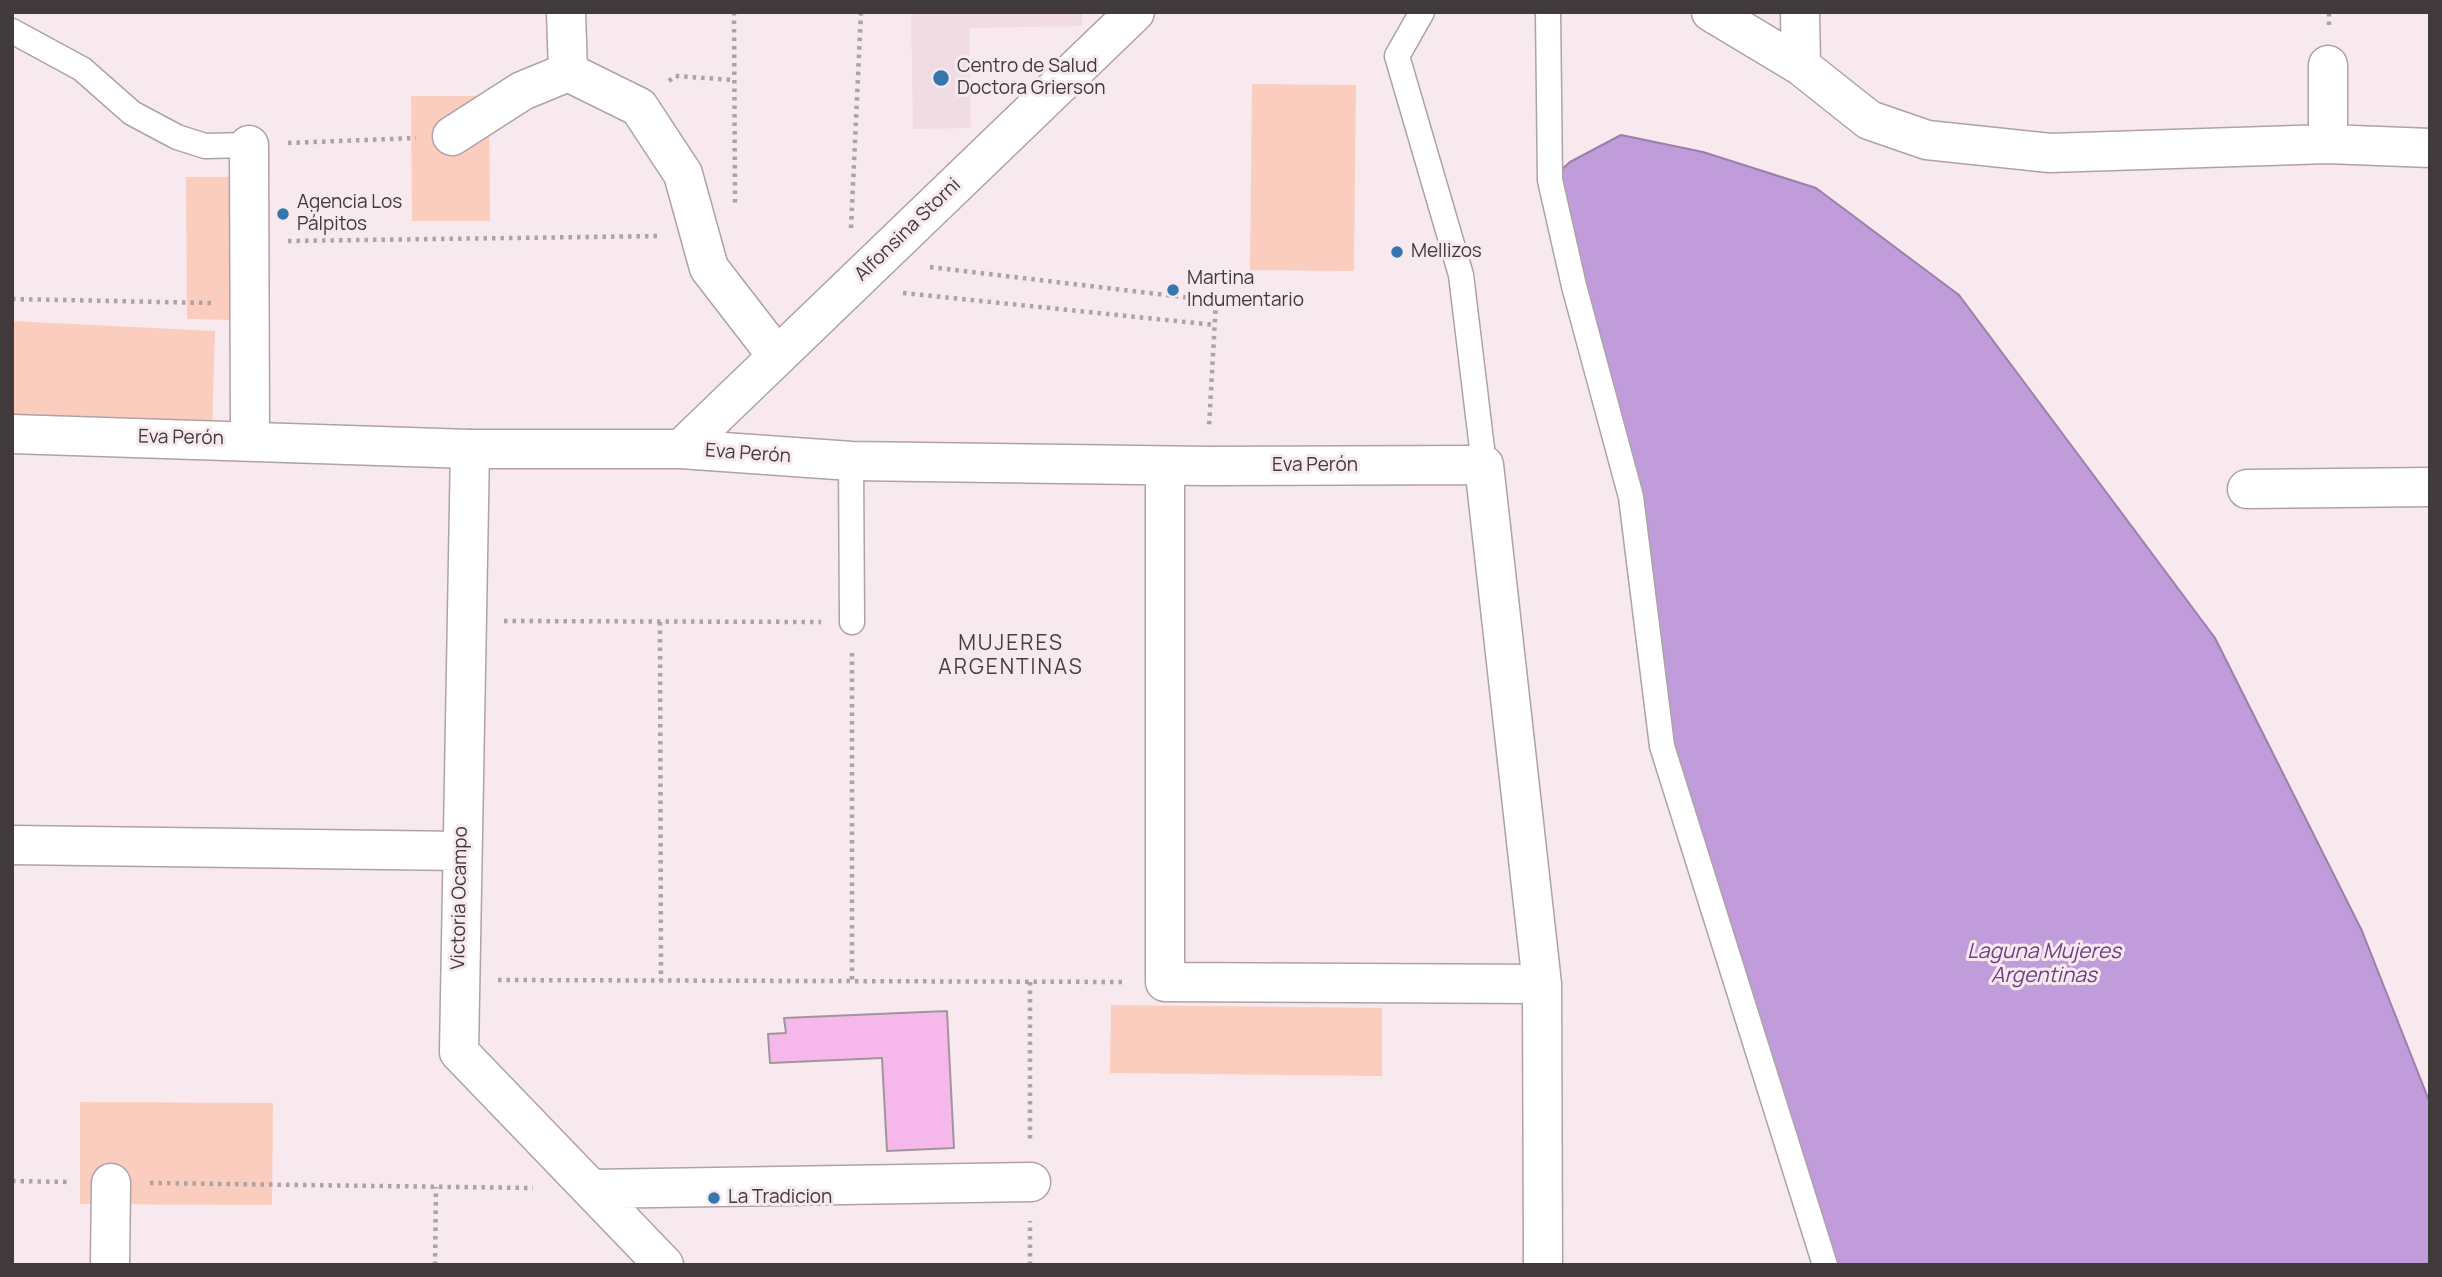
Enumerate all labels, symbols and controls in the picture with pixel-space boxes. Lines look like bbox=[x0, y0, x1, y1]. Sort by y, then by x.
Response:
place label: Centro de Salud Doctora Grierson bbox=[957, 56, 1106, 100]
marker: Centro de Salud Doctora Grierson bbox=[931, 68, 951, 88]
street label: Alfonsina Storni bbox=[850, 174, 966, 286]
place label: Agencia Los Pálpitos bbox=[297, 192, 402, 236]
marker: Agencia Los Pálpitos bbox=[275, 206, 291, 222]
place label: Mellizos bbox=[1411, 241, 1482, 263]
marker: Mellizos bbox=[1389, 244, 1405, 260]
place label: Martina Indumentario bbox=[1187, 268, 1304, 312]
marker: Martina Indumentario bbox=[1165, 282, 1181, 298]
street label: Eva Perón bbox=[138, 426, 224, 450]
street label: Eva Perón bbox=[704, 440, 792, 468]
street label: Eva Perón bbox=[1272, 455, 1358, 477]
district label: MUJERES ARGENTINAS bbox=[940, 631, 1082, 681]
street label: Victoria Ocampo bbox=[447, 826, 473, 970]
water label: Laguna Mujeres Argentinas bbox=[1967, 939, 2121, 989]
place label: La Tradicion bbox=[728, 1187, 832, 1209]
marker: La Tradicion bbox=[706, 1190, 722, 1206]

